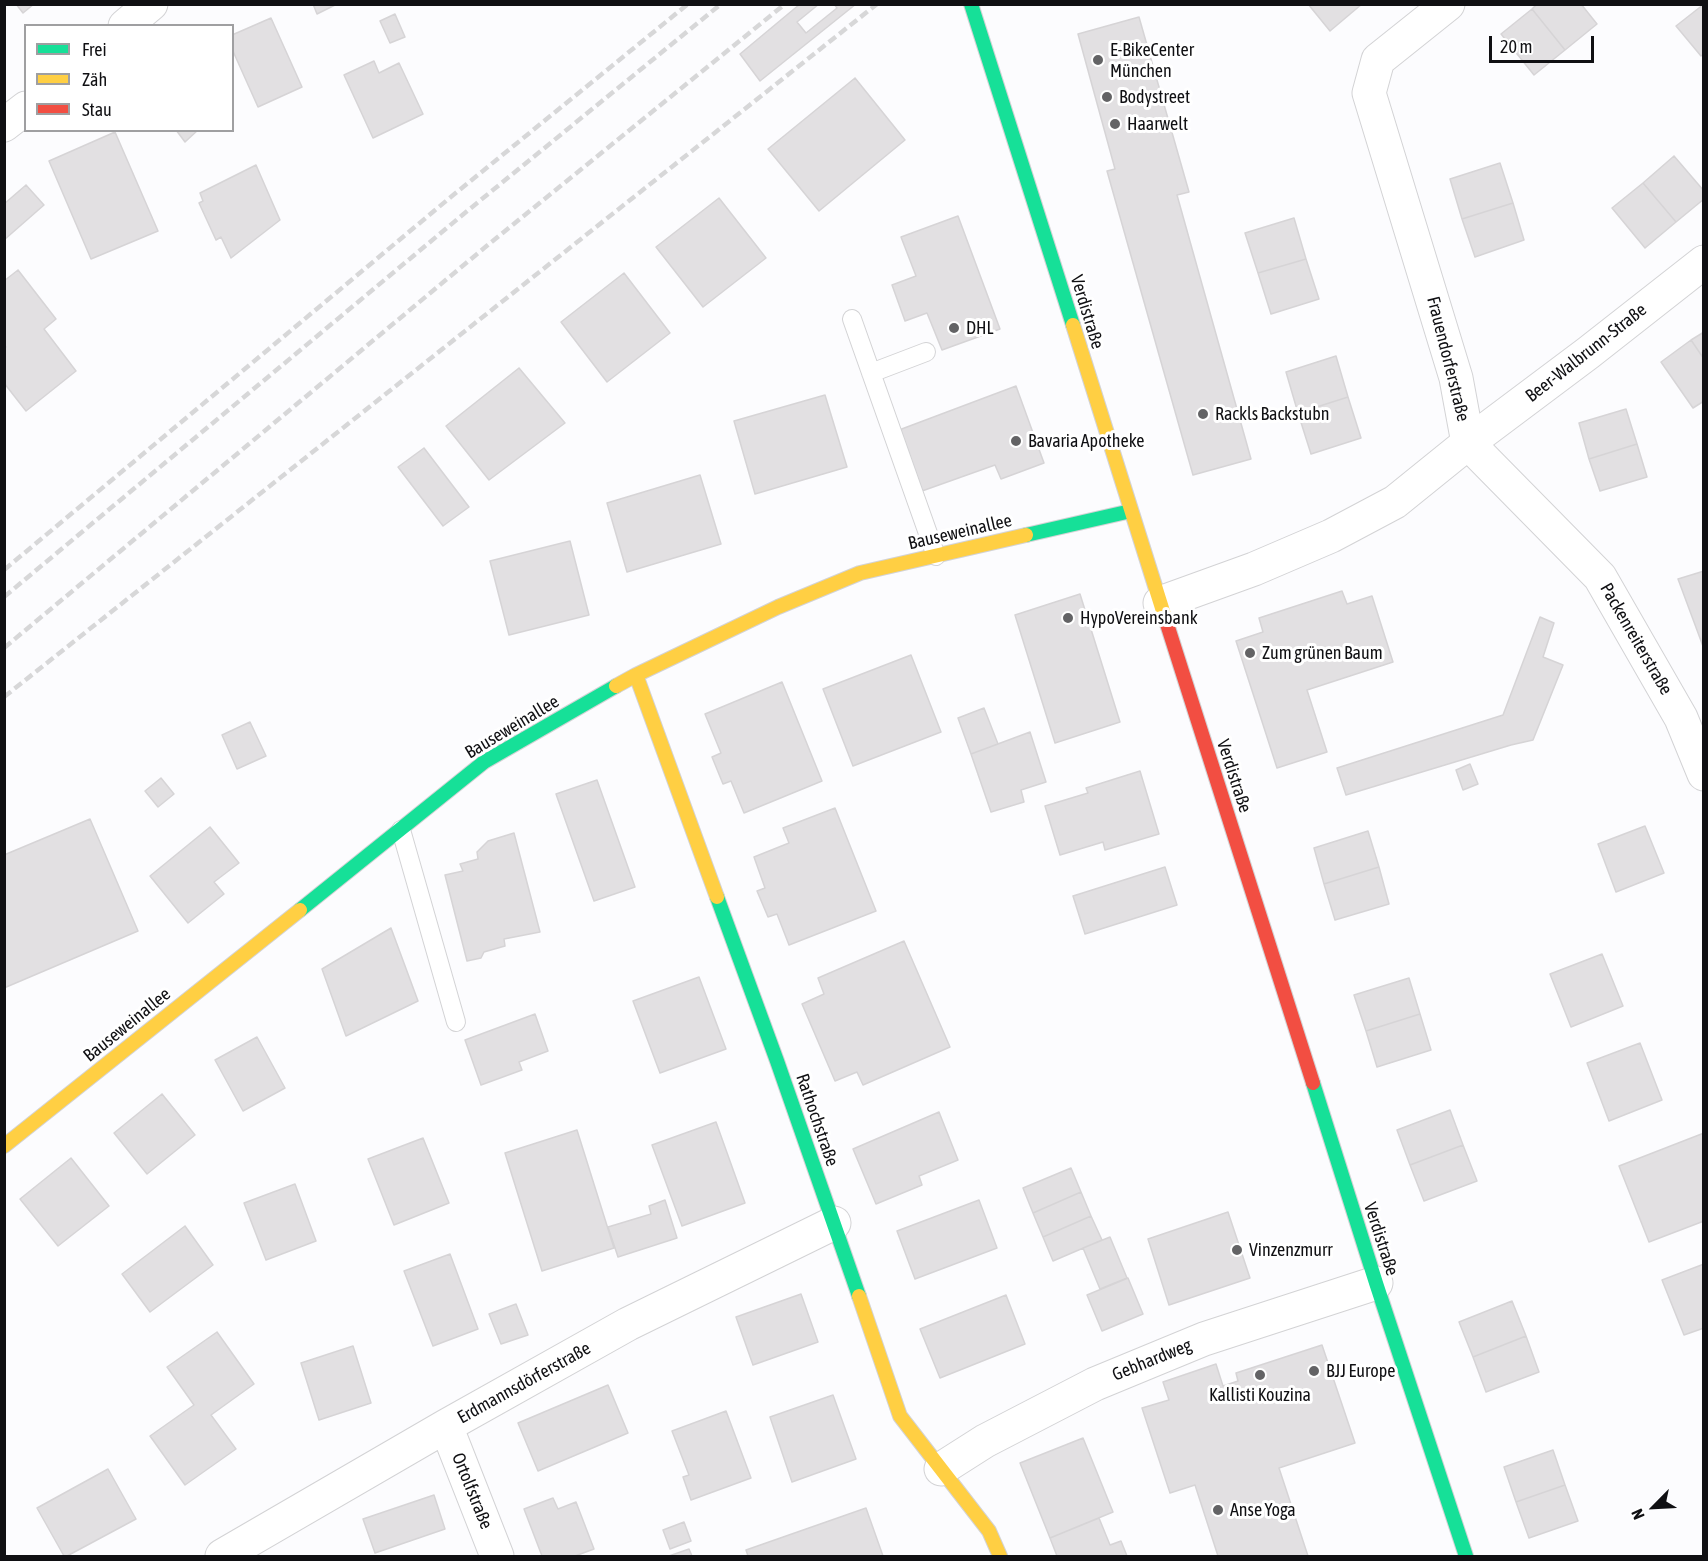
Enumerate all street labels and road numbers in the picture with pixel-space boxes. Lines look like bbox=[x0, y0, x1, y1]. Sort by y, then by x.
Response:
street label: Verdistraße bbox=[1066, 273, 1108, 351]
street label: Frauendorferstraße bbox=[1422, 294, 1474, 424]
street label: Beer-Walbrunn-Straße bbox=[1521, 299, 1651, 407]
street label: Bauseweinallee bbox=[906, 510, 1014, 554]
street label: Packenreiterstraße bbox=[1595, 579, 1677, 699]
street label: Bauseweinallee bbox=[461, 691, 563, 763]
street label: Verdistraße bbox=[1212, 737, 1256, 815]
street label: Bauseweinallee bbox=[79, 983, 175, 1067]
street label: Rathochstraße bbox=[791, 1071, 843, 1169]
street label: Verdistraße bbox=[1359, 1200, 1403, 1278]
street label: Gebhardweg bbox=[1109, 1334, 1195, 1386]
street label: Erdmannsdörferstraße bbox=[454, 1338, 594, 1428]
street label: Ortolfstraße bbox=[447, 1450, 497, 1532]

